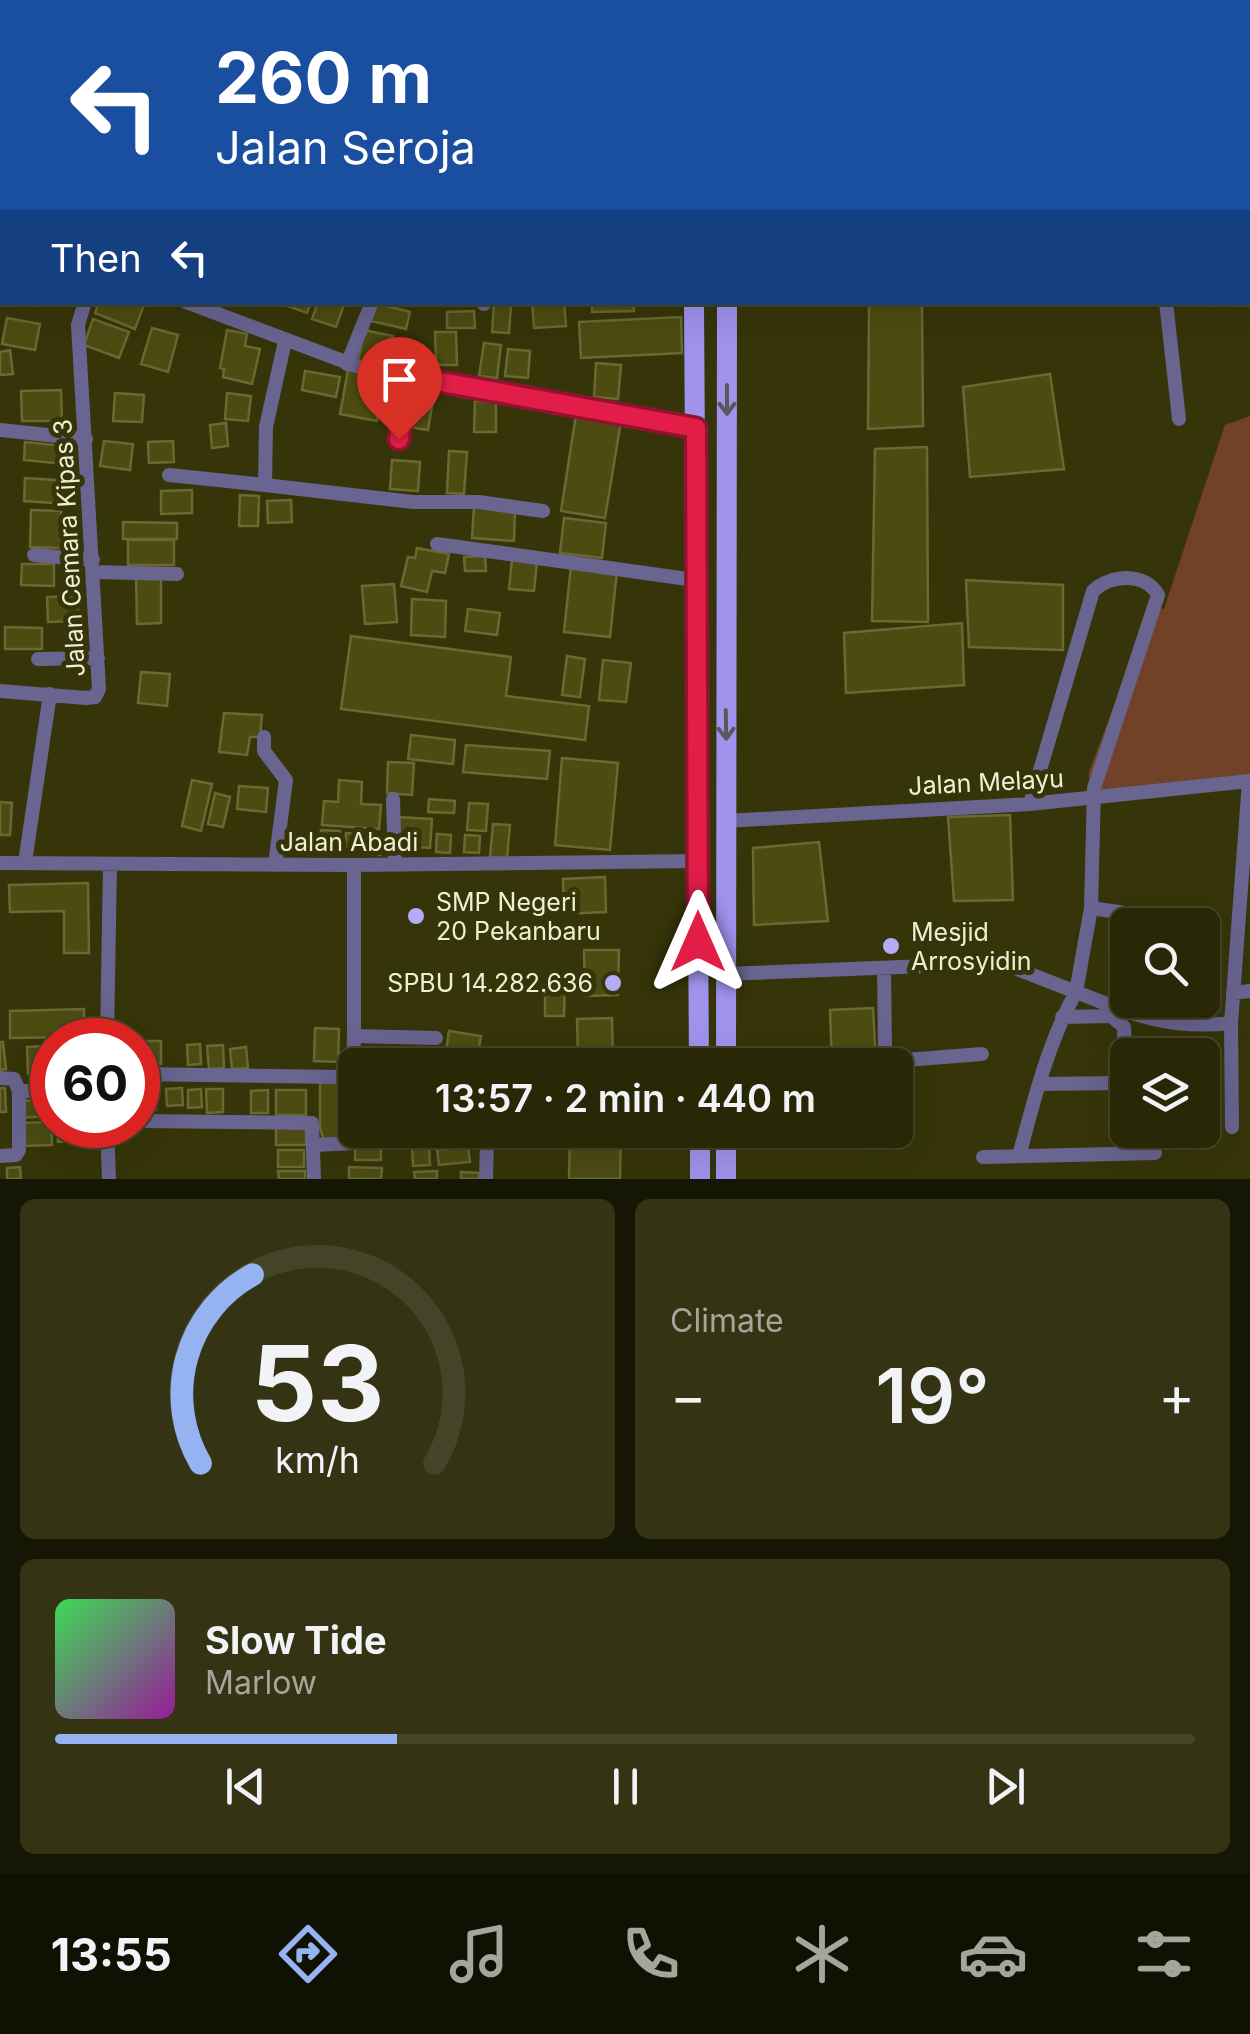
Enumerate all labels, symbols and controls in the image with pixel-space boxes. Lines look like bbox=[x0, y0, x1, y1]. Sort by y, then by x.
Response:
text: 260 m bbox=[215, 35, 432, 120]
icon: left bbox=[50, 40, 180, 170]
text: Jalan Seroja bbox=[215, 120, 476, 175]
icon: left bbox=[162, 230, 217, 285]
text: Then bbox=[50, 235, 142, 281]
pin bbox=[357, 337, 442, 440]
icon: arrive bbox=[372, 352, 427, 407]
one-way arrow bbox=[718, 382, 736, 415]
street label: Jalan Cemara Kipas 3 bbox=[47, 418, 91, 678]
one-way arrow bbox=[716, 708, 736, 740]
street label: Jalan Melayu bbox=[907, 763, 1065, 801]
street label: Jalan Abadi bbox=[280, 827, 418, 857]
place label: SMP Negeri 20 Pekanbaru bbox=[436, 887, 601, 946]
position arrow bbox=[646, 890, 750, 994]
marker: SMP Negeri 20 Pekanbaru bbox=[405, 905, 427, 927]
map controls bbox=[1110, 908, 1220, 1148]
button: search bbox=[1110, 908, 1220, 1018]
place label: Mesjid Arrosyidin bbox=[911, 917, 1031, 976]
marker: Mesjid Arrosyidin bbox=[880, 935, 902, 957]
place label: SPBU 14.282.636 bbox=[387, 968, 593, 998]
marker: SPBU 14.282.636 bbox=[602, 972, 624, 994]
speed limit sign: 60 bbox=[30, 1018, 160, 1148]
button: layers bbox=[1110, 1038, 1220, 1148]
text: 13:57 · 2 min · 440 m bbox=[435, 1075, 816, 1121]
text: Climate bbox=[670, 1301, 784, 1340]
text: 53 bbox=[251, 1320, 384, 1446]
text: 19° bbox=[875, 1350, 990, 1441]
text: − bbox=[670, 1363, 706, 1429]
text: + bbox=[1159, 1363, 1195, 1429]
text: km/h bbox=[275, 1438, 360, 1482]
text: Slow Tide bbox=[205, 1617, 387, 1663]
text: Marlow bbox=[205, 1663, 317, 1702]
icon: previous bbox=[218, 1759, 273, 1814]
icon: pause bbox=[598, 1759, 653, 1814]
icon: next bbox=[978, 1759, 1033, 1814]
icon: directions bbox=[273, 1919, 343, 1989]
icon: music bbox=[444, 1919, 514, 1989]
icon: phone bbox=[616, 1919, 686, 1989]
icon: climate bbox=[787, 1919, 857, 1989]
icon: car bbox=[958, 1919, 1028, 1989]
icon: filters bbox=[1129, 1919, 1199, 1989]
text: 13:55 bbox=[51, 1927, 172, 1982]

